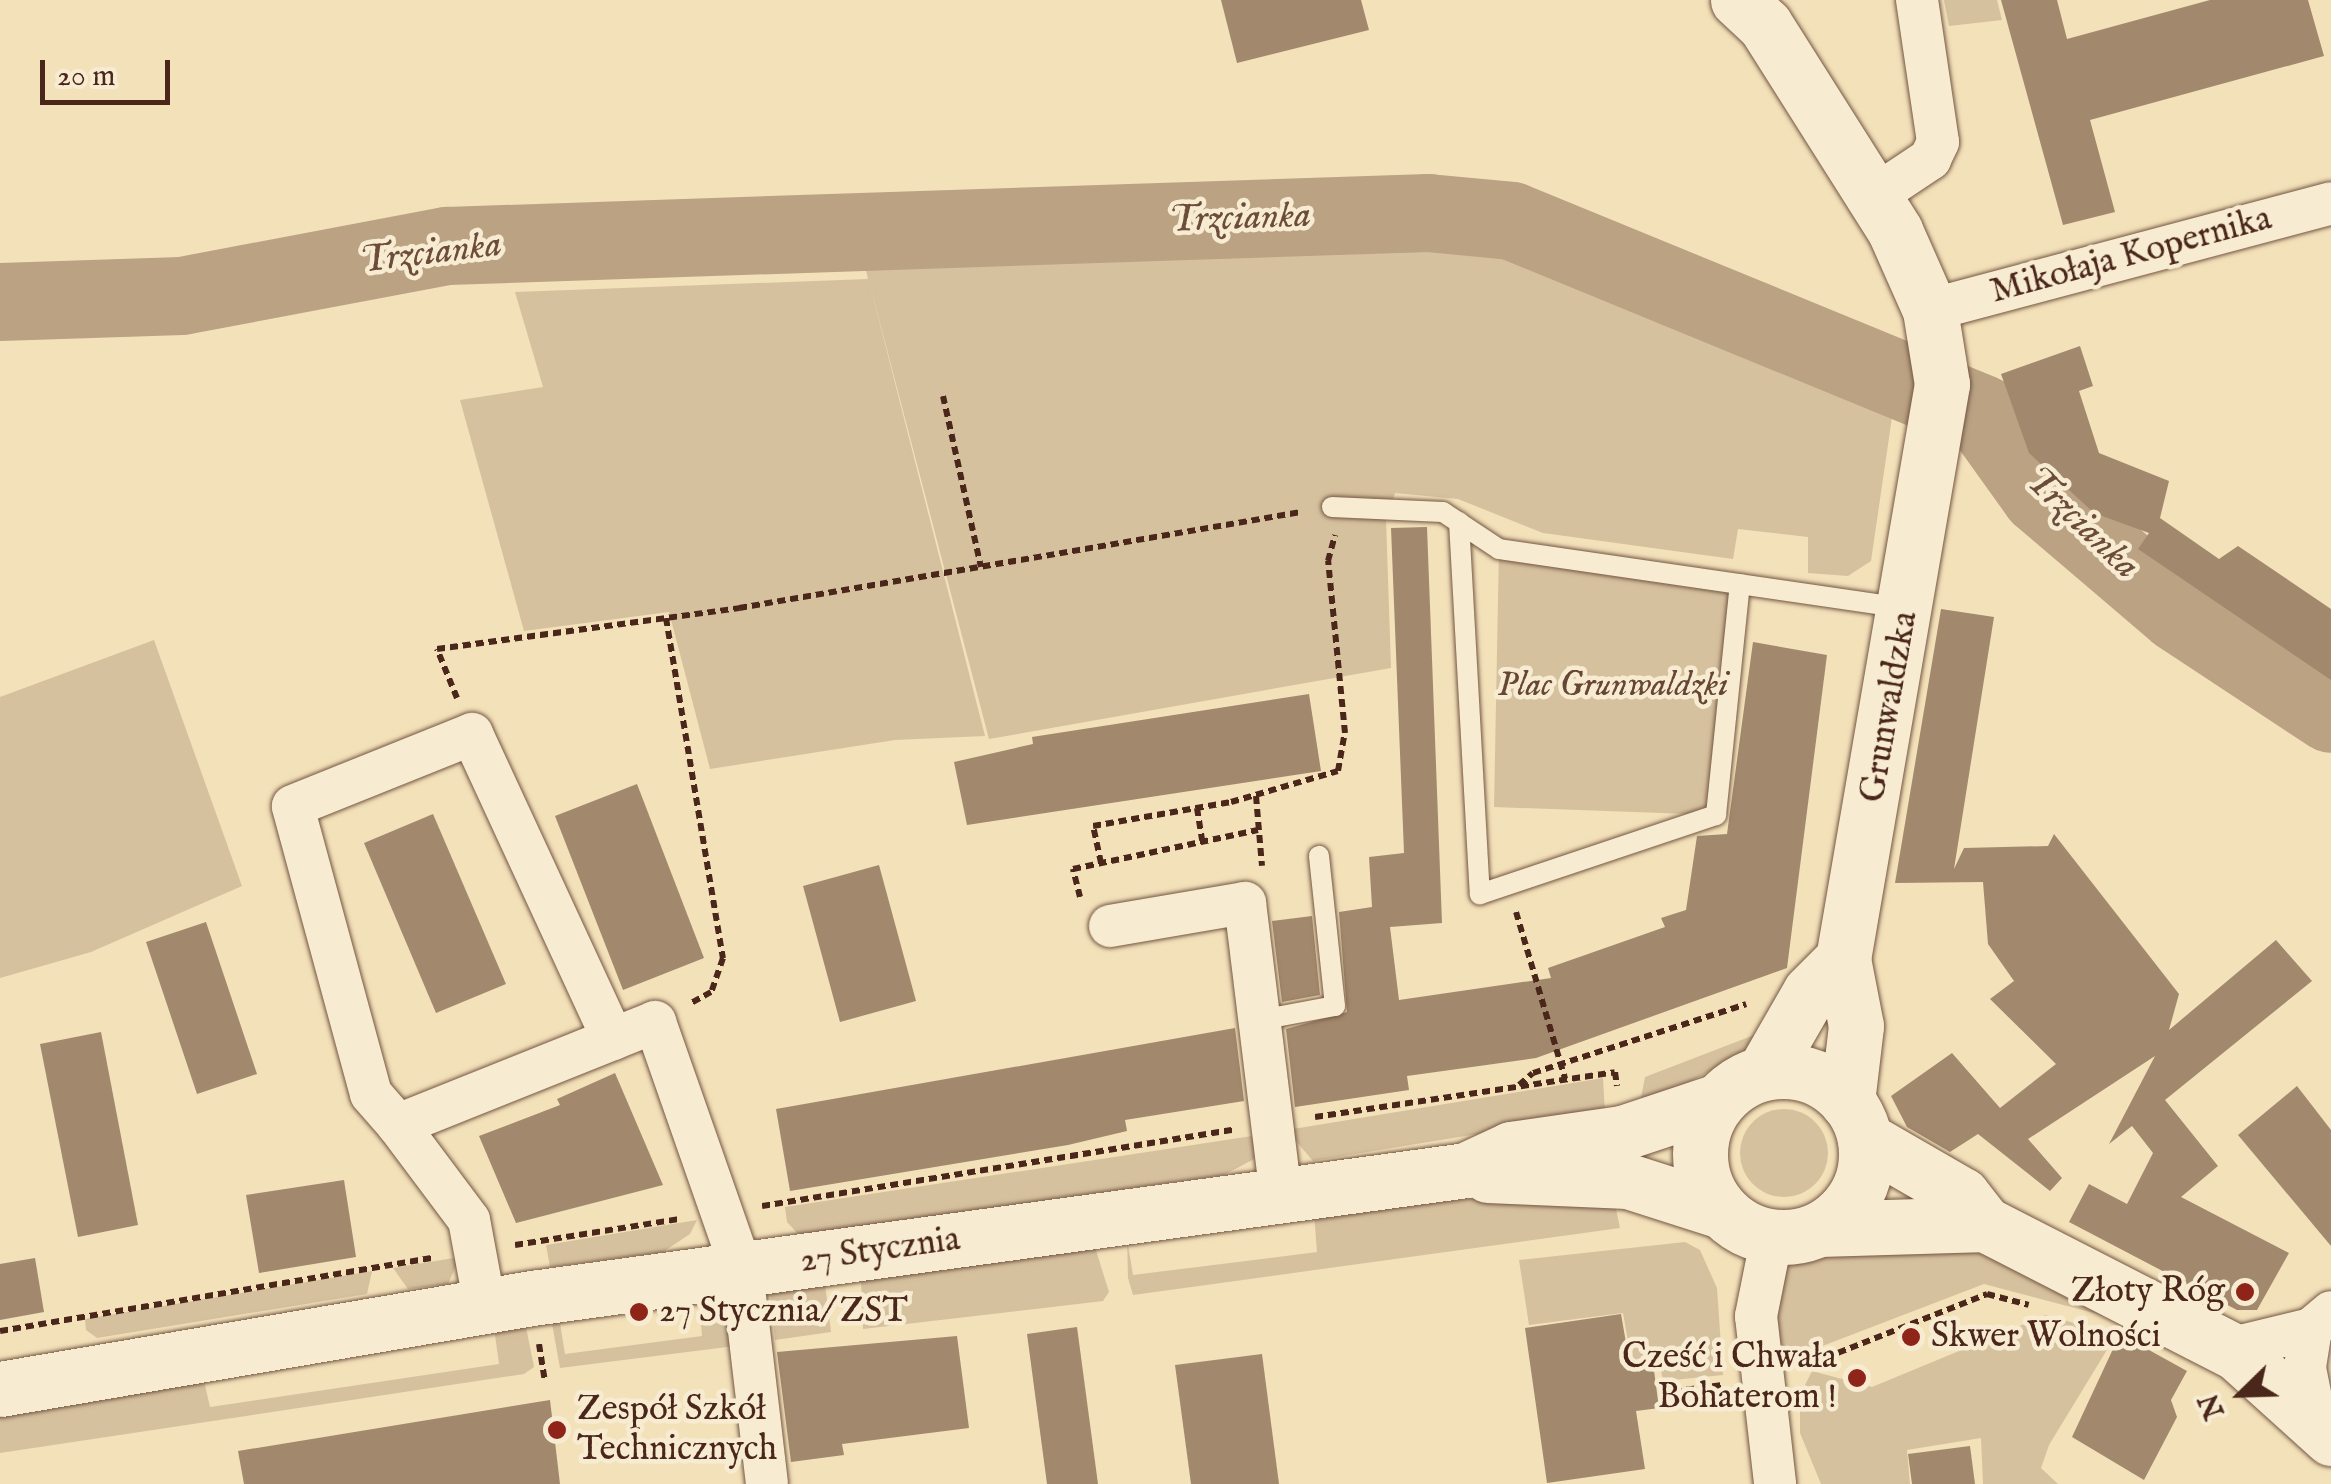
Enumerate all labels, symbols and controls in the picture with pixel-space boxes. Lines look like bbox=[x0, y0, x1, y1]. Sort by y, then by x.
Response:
scale bar bbox=[45, 40, 175, 102]
text: 20 m bbox=[57, 58, 116, 96]
water label: Trzcianka bbox=[1168, 194, 1312, 244]
street label: Mikołaja Kopernika bbox=[1986, 198, 2276, 314]
water label: Trzcianka bbox=[358, 223, 504, 285]
water label: Trzcianka bbox=[2014, 458, 2148, 590]
street label: Grunwaldzka bbox=[1853, 608, 1927, 806]
park label: Plac Grunwaldzki bbox=[1498, 665, 1728, 707]
street label: 27 Stycznia bbox=[797, 1219, 963, 1283]
place label: Złoty Róg bbox=[2071, 1271, 2225, 1313]
marker: Złoty Róg bbox=[2234, 1281, 2256, 1303]
place label: 27 Stycznia/ ZST bbox=[659, 1291, 908, 1333]
marker: 27 Stycznia/ ZST bbox=[628, 1301, 650, 1323]
place label: Skwer Wolności bbox=[1931, 1316, 2161, 1358]
marker: Skwer Wolności bbox=[1900, 1326, 1922, 1348]
place label: Cześć i Chwała Bohaterom ! bbox=[1622, 1337, 1837, 1419]
north arrow bbox=[2191, 1344, 2291, 1444]
marker: Cześć i Chwała Bohaterom ! bbox=[1846, 1367, 1868, 1389]
text: N bbox=[2192, 1388, 2234, 1424]
place label: Zespół Szkół Technicznych bbox=[577, 1389, 777, 1471]
marker: Zespół Szkół Technicznych bbox=[546, 1419, 568, 1441]

